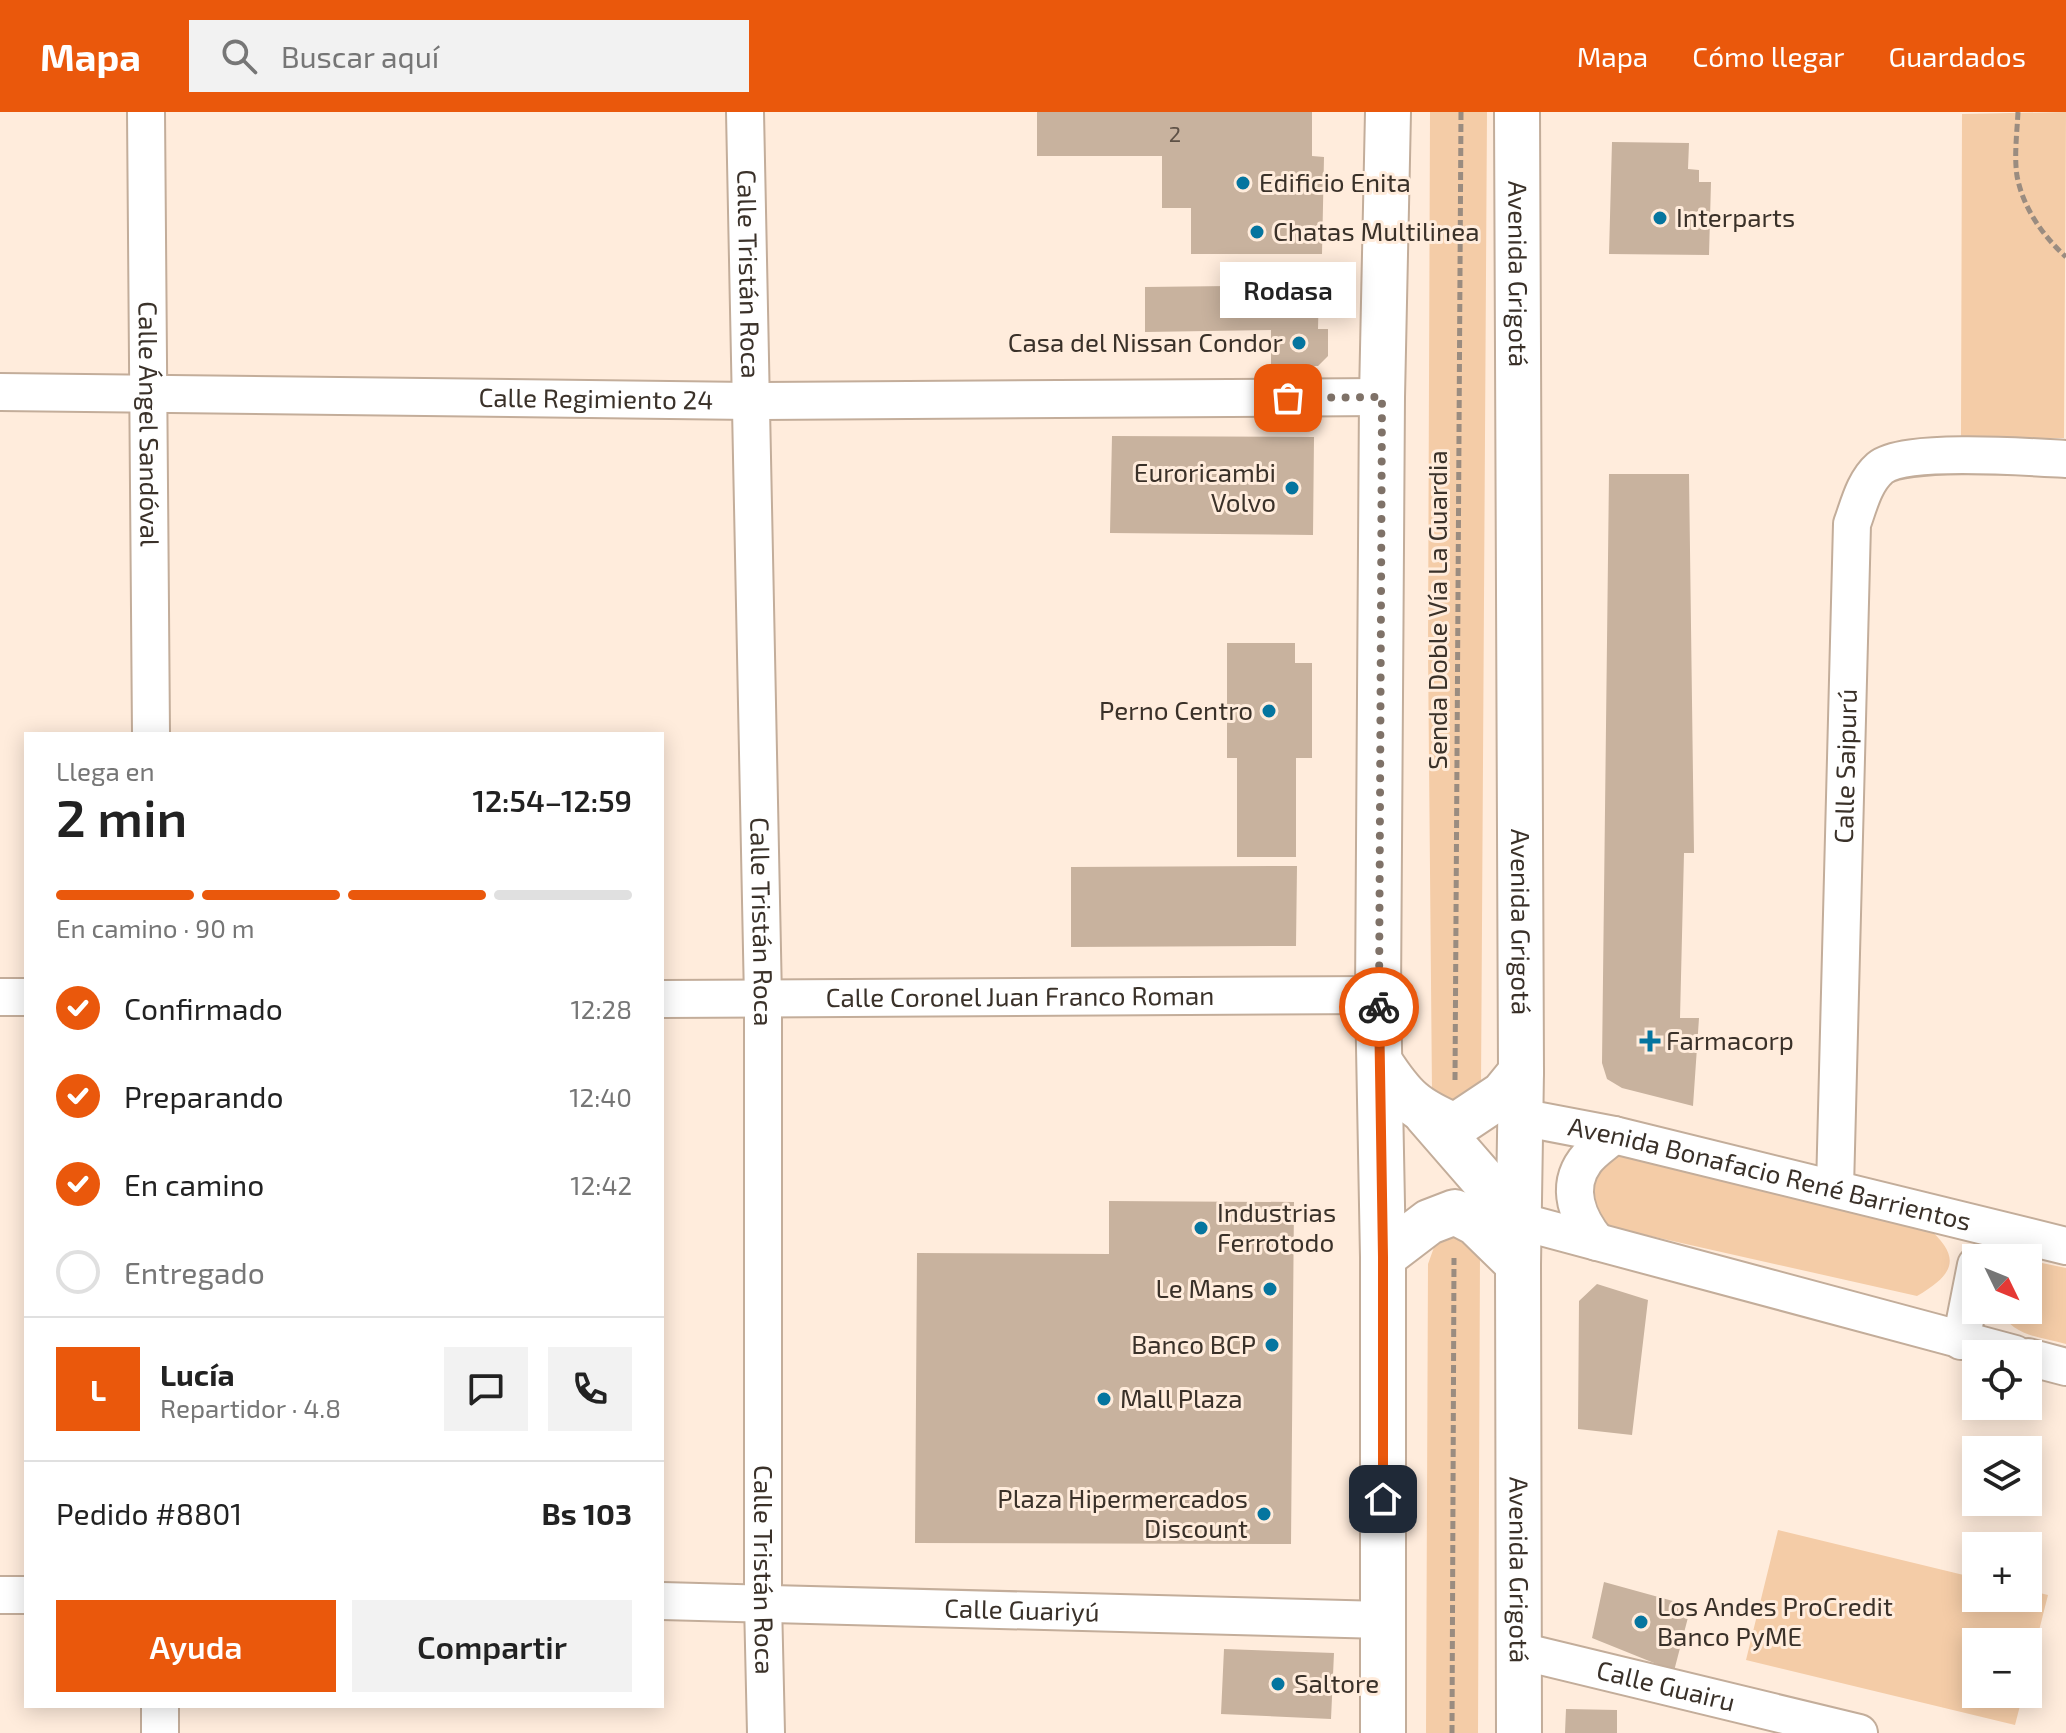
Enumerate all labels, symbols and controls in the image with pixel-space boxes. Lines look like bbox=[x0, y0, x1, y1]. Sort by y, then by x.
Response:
search box bbox=[189, 20, 749, 92]
text: Mapa bbox=[40, 33, 141, 79]
icon: search bbox=[217, 34, 261, 78]
text: Buscar aquí bbox=[281, 38, 439, 74]
text: Mapa bbox=[1577, 39, 1648, 73]
text: Cómo llegar bbox=[1692, 39, 1845, 73]
text: Guardados bbox=[1889, 39, 2026, 73]
house number: 2 bbox=[1169, 120, 1181, 146]
place label: Edificio Enita bbox=[1259, 166, 1411, 197]
street label: Calle Tristán Roca bbox=[732, 169, 767, 379]
marker: Edificio Enita bbox=[1234, 174, 1252, 192]
street label: Avenida Grigotá bbox=[1503, 181, 1535, 367]
place label: Interparts bbox=[1676, 201, 1795, 232]
marker: Interparts bbox=[1651, 209, 1669, 227]
place label: Chatas Multilinea bbox=[1273, 215, 1479, 246]
marker: Chatas Multilinea bbox=[1248, 223, 1266, 241]
callout: Rodasa bbox=[1220, 262, 1356, 318]
text: Rodasa bbox=[1243, 274, 1333, 305]
street label: Calle Ángel Sandóval bbox=[134, 301, 166, 547]
place label: Casa del Nissan Condor bbox=[1008, 326, 1283, 357]
marker: Casa del Nissan Condor bbox=[1290, 334, 1308, 352]
pin bbox=[1254, 364, 1322, 432]
icon: bag bbox=[1266, 376, 1310, 420]
street label: Calle Regimiento 24 bbox=[478, 381, 713, 415]
street label: Senda Doble Vía La Guardia bbox=[1421, 450, 1452, 770]
place label: Euroricambi Volvo bbox=[1134, 456, 1276, 517]
marker: Euroricambi Volvo bbox=[1283, 479, 1301, 497]
street label: Calle Saipurú bbox=[1827, 688, 1862, 844]
place label: Perno Centro bbox=[1099, 694, 1253, 725]
marker: Perno Centro bbox=[1260, 702, 1278, 720]
text: Llega en bbox=[56, 755, 155, 786]
text: 12:54–12:59 bbox=[472, 782, 632, 818]
text: 2 min bbox=[56, 785, 187, 847]
street label: Calle Tristán Roca bbox=[745, 817, 780, 1027]
street label: Avenida Grigotá bbox=[1506, 829, 1538, 1015]
text: En camino · 90 m bbox=[56, 912, 254, 943]
courier bbox=[1339, 967, 1419, 1047]
street label: Calle Coronel Juan Franco Roman bbox=[826, 979, 1214, 1012]
icon: bike bbox=[1357, 985, 1401, 1029]
icon: check bbox=[56, 986, 100, 1030]
text: Confirmado bbox=[124, 990, 283, 1026]
text: 12:28 bbox=[571, 993, 632, 1024]
place label: Farmacorp bbox=[1666, 1024, 1794, 1055]
marker: Farmacorp bbox=[1641, 1032, 1659, 1050]
icon: check bbox=[56, 1074, 100, 1118]
text: Preparando bbox=[124, 1078, 283, 1114]
text: 12:40 bbox=[569, 1081, 632, 1112]
street label: Avenida Bonafacio René Barrientos bbox=[1566, 1110, 1975, 1236]
icon: check bbox=[56, 1162, 100, 1206]
text: En camino bbox=[124, 1166, 264, 1202]
text: 12:42 bbox=[570, 1169, 632, 1200]
place label: Industrias Ferrotodo bbox=[1217, 1196, 1336, 1257]
marker: Industrias Ferrotodo bbox=[1192, 1219, 1210, 1237]
north arrow bbox=[1962, 1244, 2042, 1324]
map controls bbox=[1962, 1244, 2042, 1708]
text: Entregado bbox=[124, 1254, 265, 1290]
place label: Le Mans bbox=[1156, 1272, 1254, 1303]
marker: Le Mans bbox=[1261, 1280, 1279, 1298]
place label: Banco BCP bbox=[1131, 1328, 1256, 1359]
marker: Banco BCP bbox=[1263, 1336, 1281, 1354]
button: locate bbox=[1962, 1340, 2042, 1420]
button: chat bbox=[444, 1347, 528, 1431]
button: phone bbox=[548, 1347, 632, 1431]
text: Lucía bbox=[160, 1356, 235, 1392]
text: L bbox=[90, 1371, 106, 1407]
place label: Mall Plaza bbox=[1120, 1382, 1243, 1413]
marker: Mall Plaza bbox=[1095, 1390, 1113, 1408]
text: Repartidor · 4.8 bbox=[160, 1392, 341, 1423]
button: layers bbox=[1962, 1436, 2042, 1516]
street label: Calle Tristán Roca bbox=[749, 1465, 782, 1675]
pin bbox=[1349, 1465, 1417, 1533]
icon: home bbox=[1361, 1477, 1405, 1521]
street label: Avenida Grigotá bbox=[1504, 1477, 1536, 1663]
place label: Plaza Hipermercados Discount bbox=[997, 1482, 1248, 1543]
text: Pedido #8801 bbox=[56, 1495, 242, 1531]
text: Bs 103 bbox=[541, 1495, 632, 1531]
marker: Plaza Hipermercados Discount bbox=[1255, 1505, 1273, 1523]
button: + bbox=[1962, 1532, 2042, 1612]
place label: Los Andes ProCredit Banco PyME bbox=[1657, 1590, 1893, 1651]
street label: Calle Guariyú bbox=[944, 1591, 1100, 1627]
button: Ayuda bbox=[56, 1600, 336, 1692]
button: Compartir bbox=[352, 1600, 632, 1692]
marker: Los Andes ProCredit Banco PyME bbox=[1632, 1613, 1650, 1631]
button: − bbox=[1962, 1628, 2042, 1708]
street label: Calle Guairu bbox=[1594, 1653, 1739, 1717]
place label: Saltore bbox=[1294, 1667, 1379, 1698]
marker: Saltore bbox=[1269, 1675, 1287, 1693]

